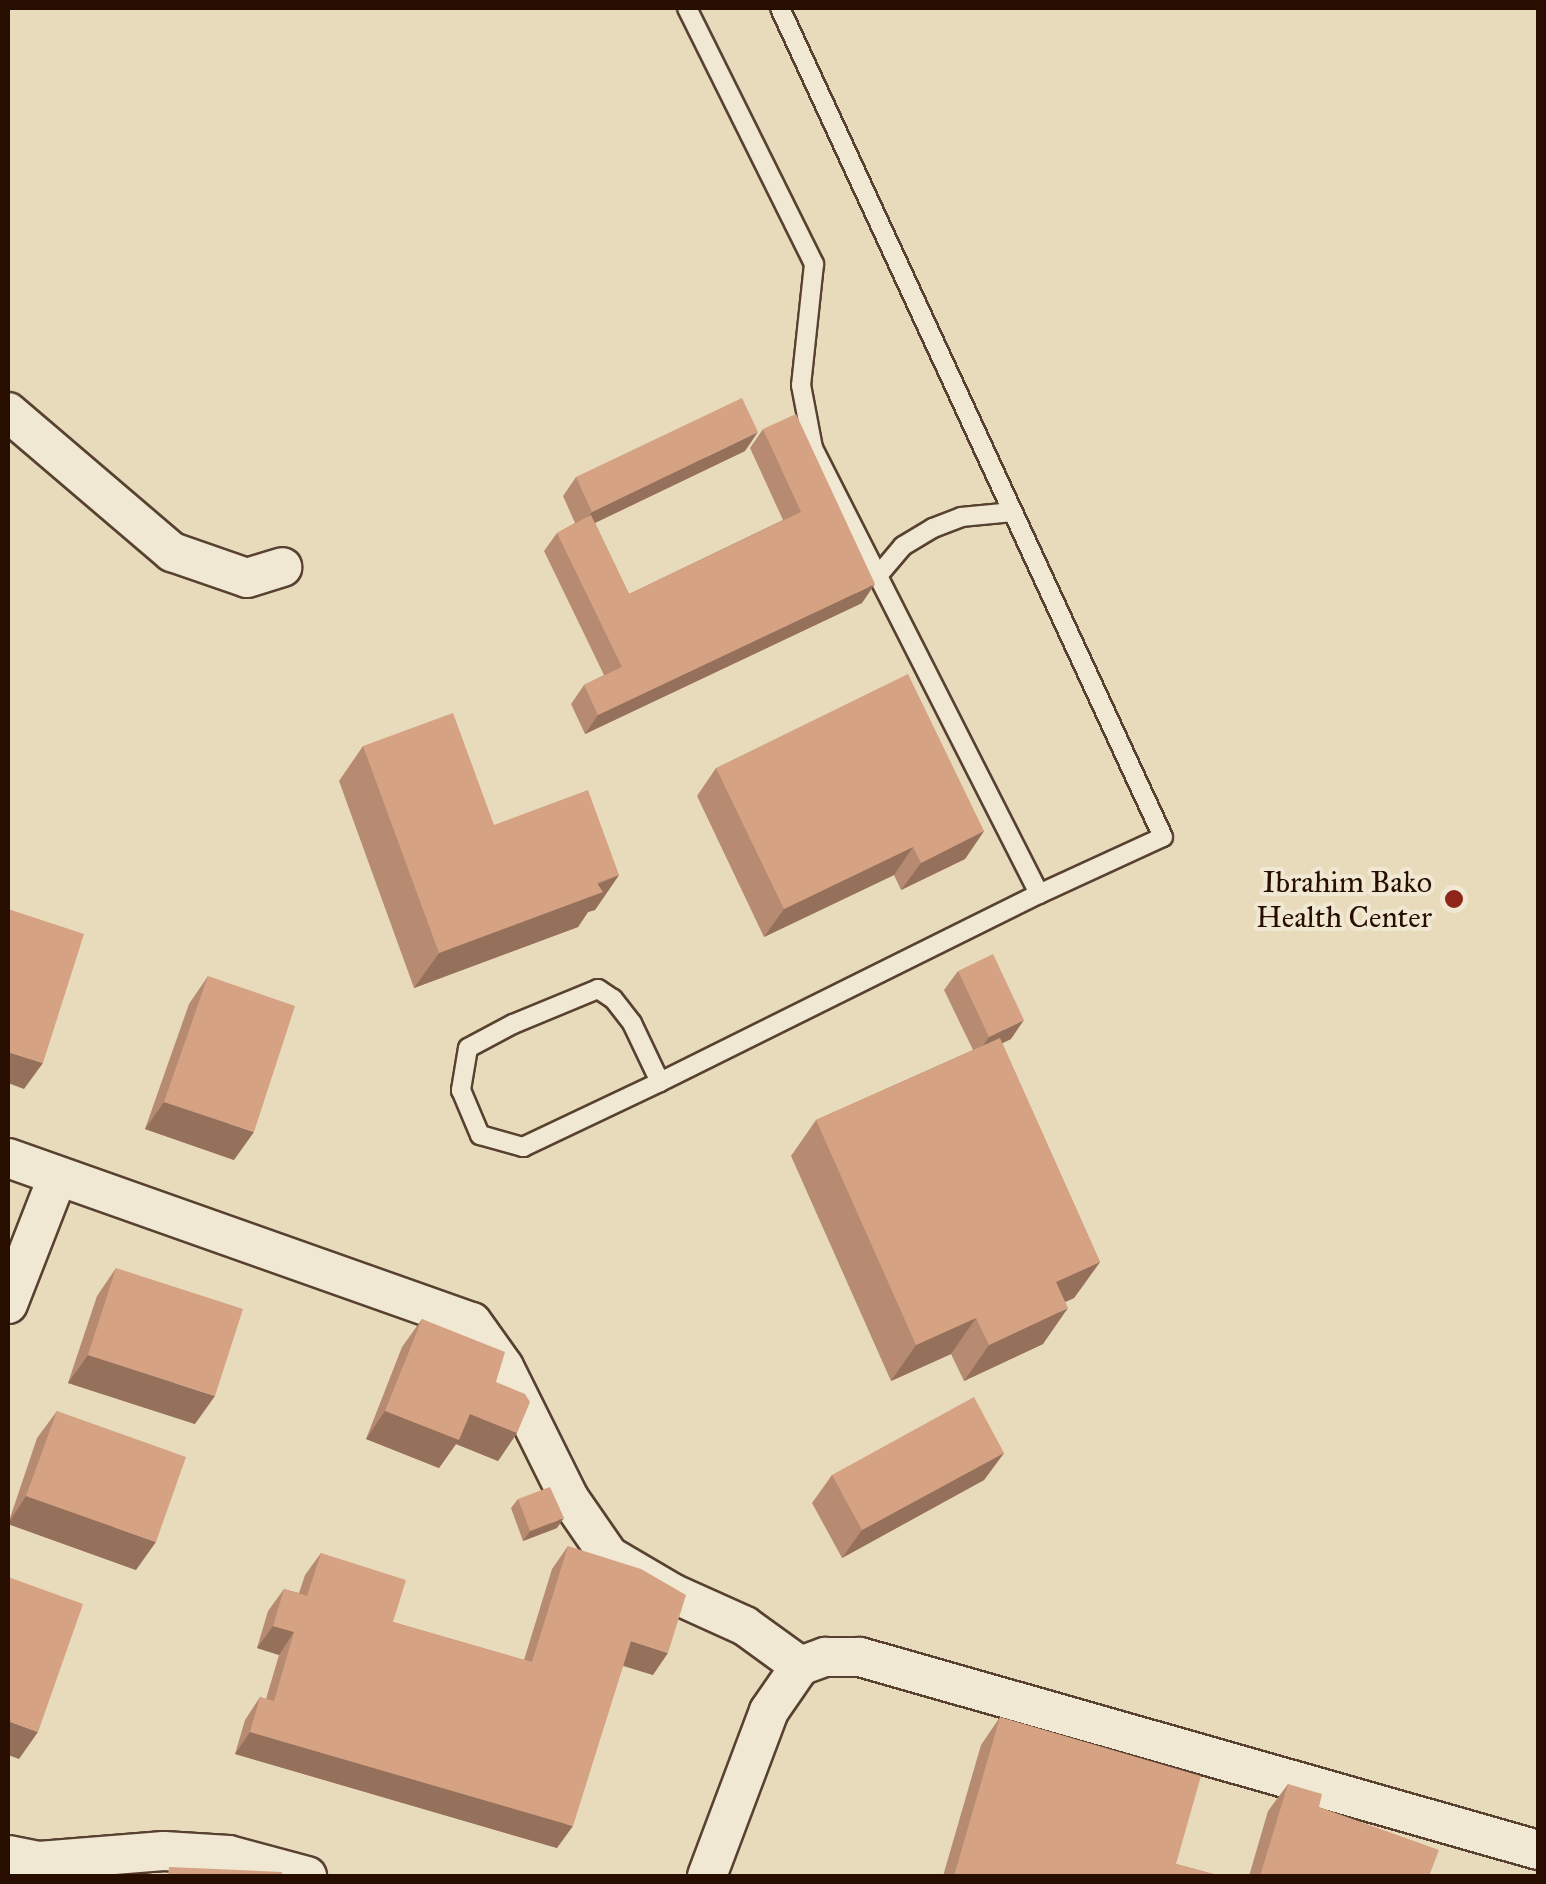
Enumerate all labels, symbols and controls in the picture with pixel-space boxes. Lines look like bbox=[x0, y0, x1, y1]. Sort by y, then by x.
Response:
place label: Ibrahim Bako Health Center bbox=[1256, 864, 1432, 934]
marker: Ibrahim Bako Health Center bbox=[1441, 886, 1467, 912]

